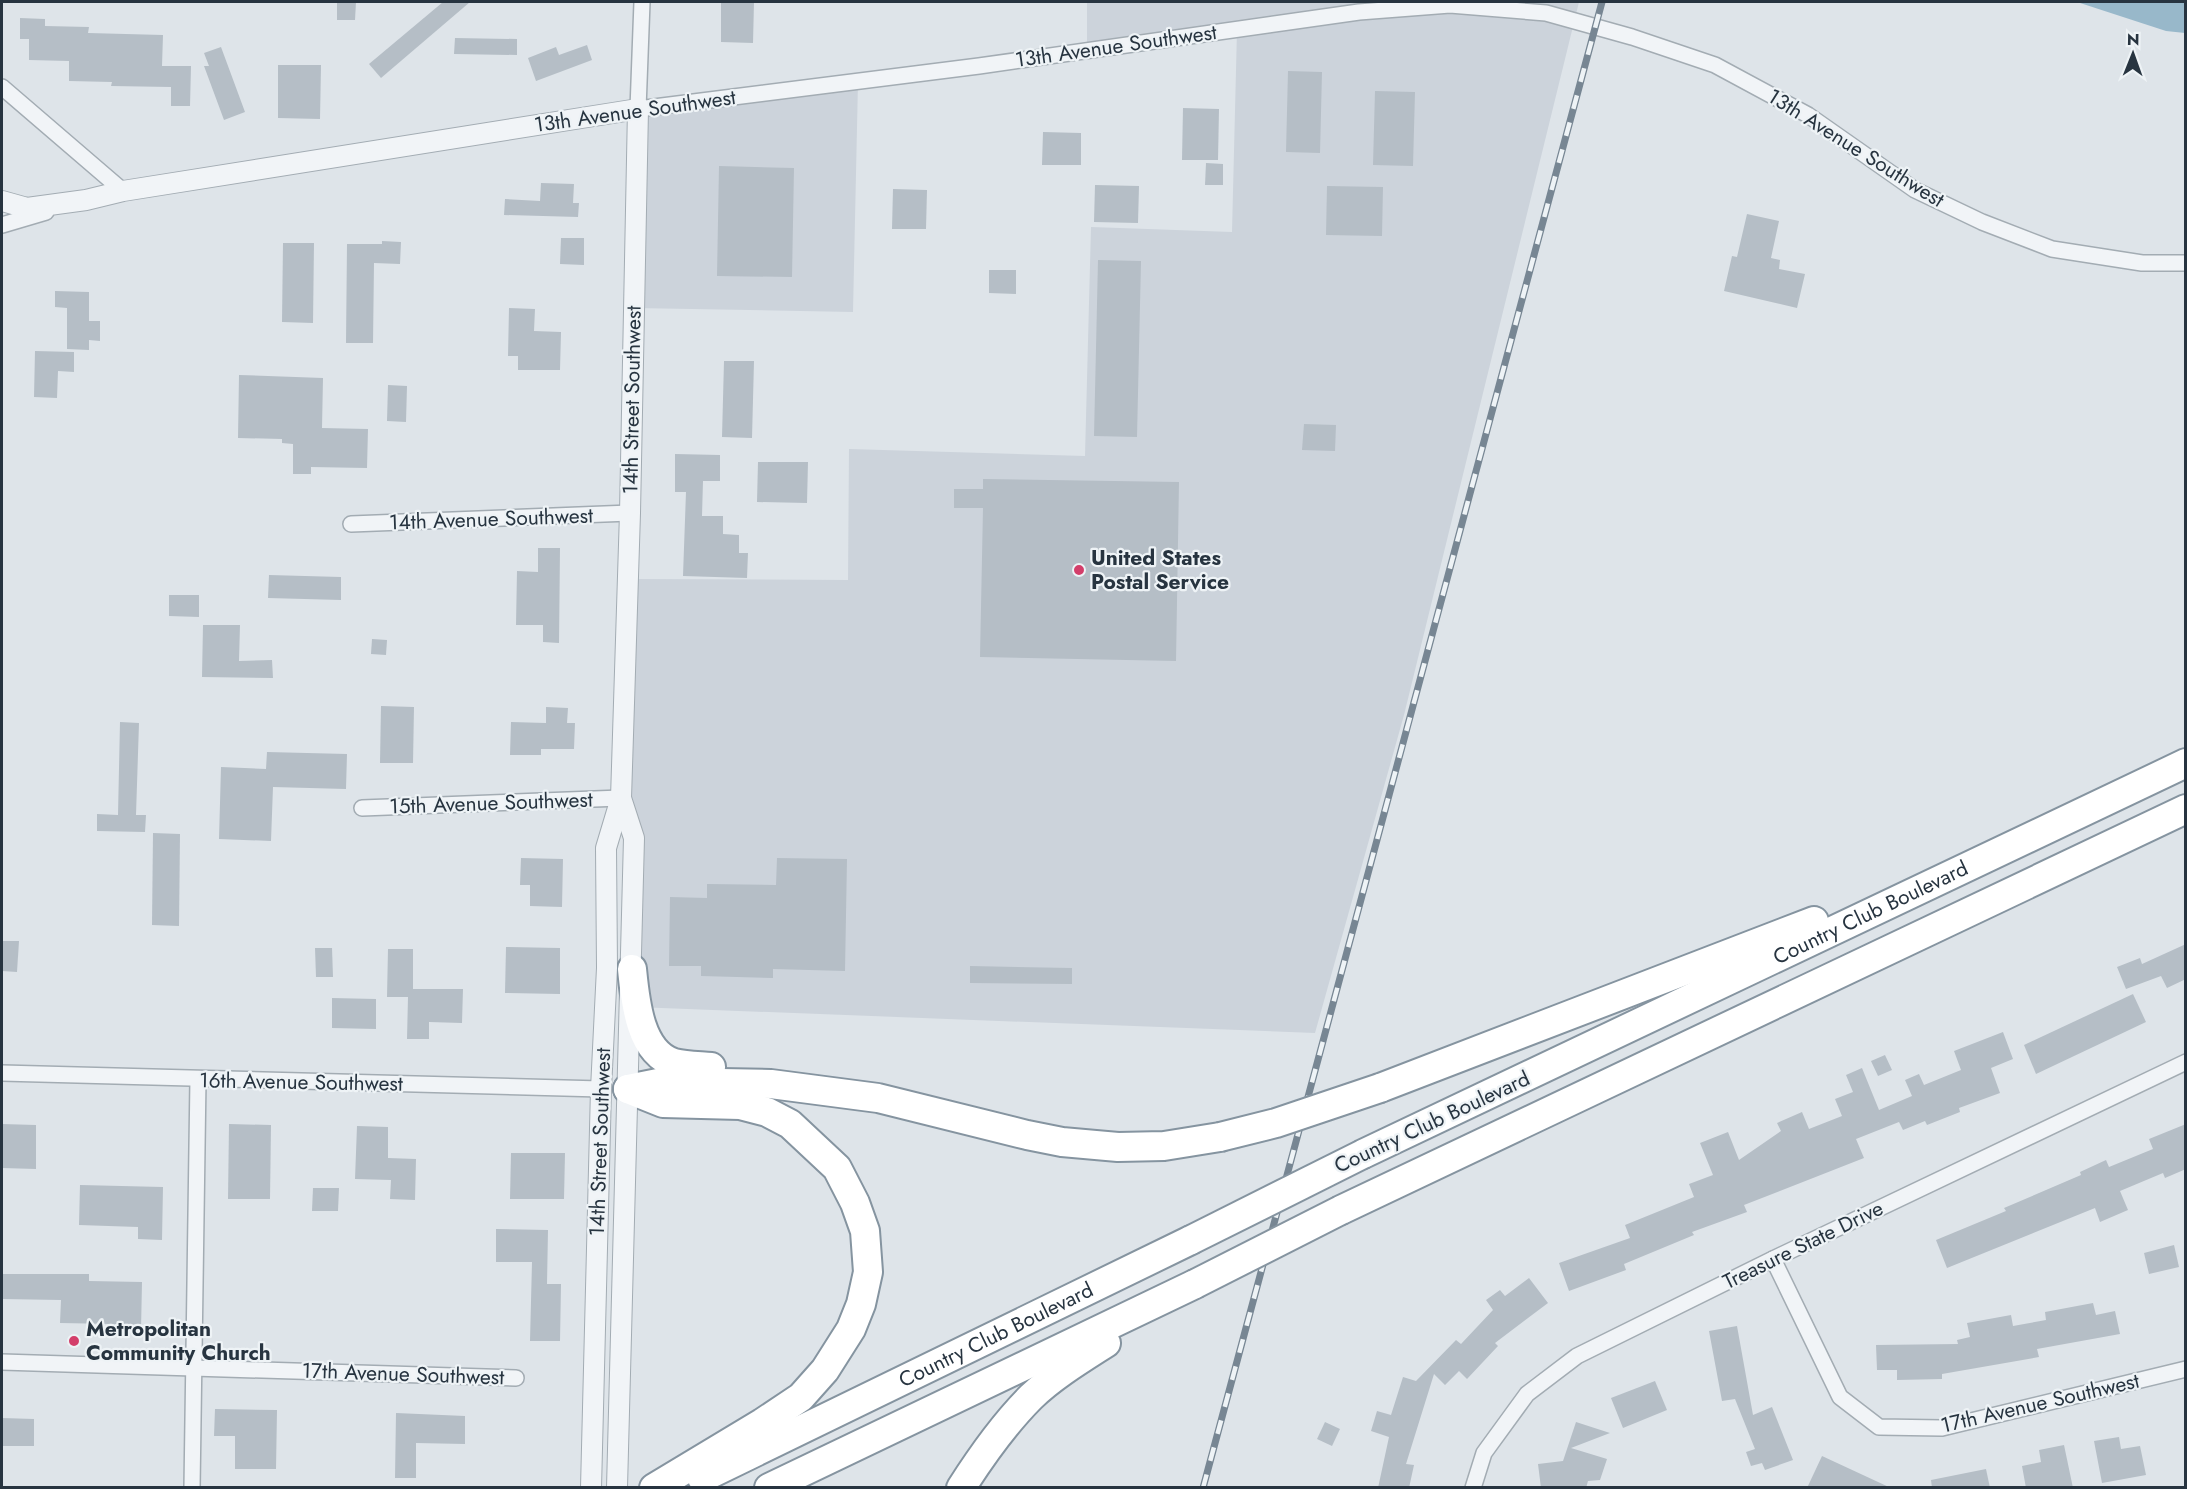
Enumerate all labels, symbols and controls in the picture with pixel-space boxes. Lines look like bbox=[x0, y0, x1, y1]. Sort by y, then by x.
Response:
street label: 13th Avenue Southwest bbox=[1013, 17, 1219, 75]
north arrow bbox=[2103, 24, 2163, 84]
text: N bbox=[2127, 28, 2140, 51]
street label: 13th Avenue Southwest bbox=[1762, 81, 1950, 215]
street label: 13th Avenue Southwest bbox=[532, 82, 738, 140]
street label: 14th Street Southwest bbox=[615, 305, 649, 495]
street label: 14th Avenue Southwest bbox=[389, 500, 593, 538]
place label: United States Postal Service bbox=[1091, 543, 1229, 597]
marker: United States Postal Service bbox=[1072, 563, 1086, 577]
street label: 15th Avenue Southwest bbox=[389, 784, 593, 822]
street label: Country Club Boulevard bbox=[1768, 853, 1973, 972]
street label: 14th Street Southwest bbox=[582, 1047, 618, 1237]
street label: Country Club Boulevard bbox=[1329, 1063, 1535, 1181]
street label: 16th Avenue Southwest bbox=[199, 1065, 403, 1099]
street label: Treasure State Drive bbox=[1718, 1193, 1888, 1297]
street label: Country Club Boulevard bbox=[894, 1275, 1098, 1395]
place label: Metropolitan Community Church bbox=[86, 1314, 271, 1368]
marker: Metropolitan Community Church bbox=[67, 1334, 81, 1348]
street label: 17th Avenue Southwest bbox=[301, 1355, 505, 1393]
street label: 17th Avenue Southwest bbox=[1938, 1366, 2142, 1440]

